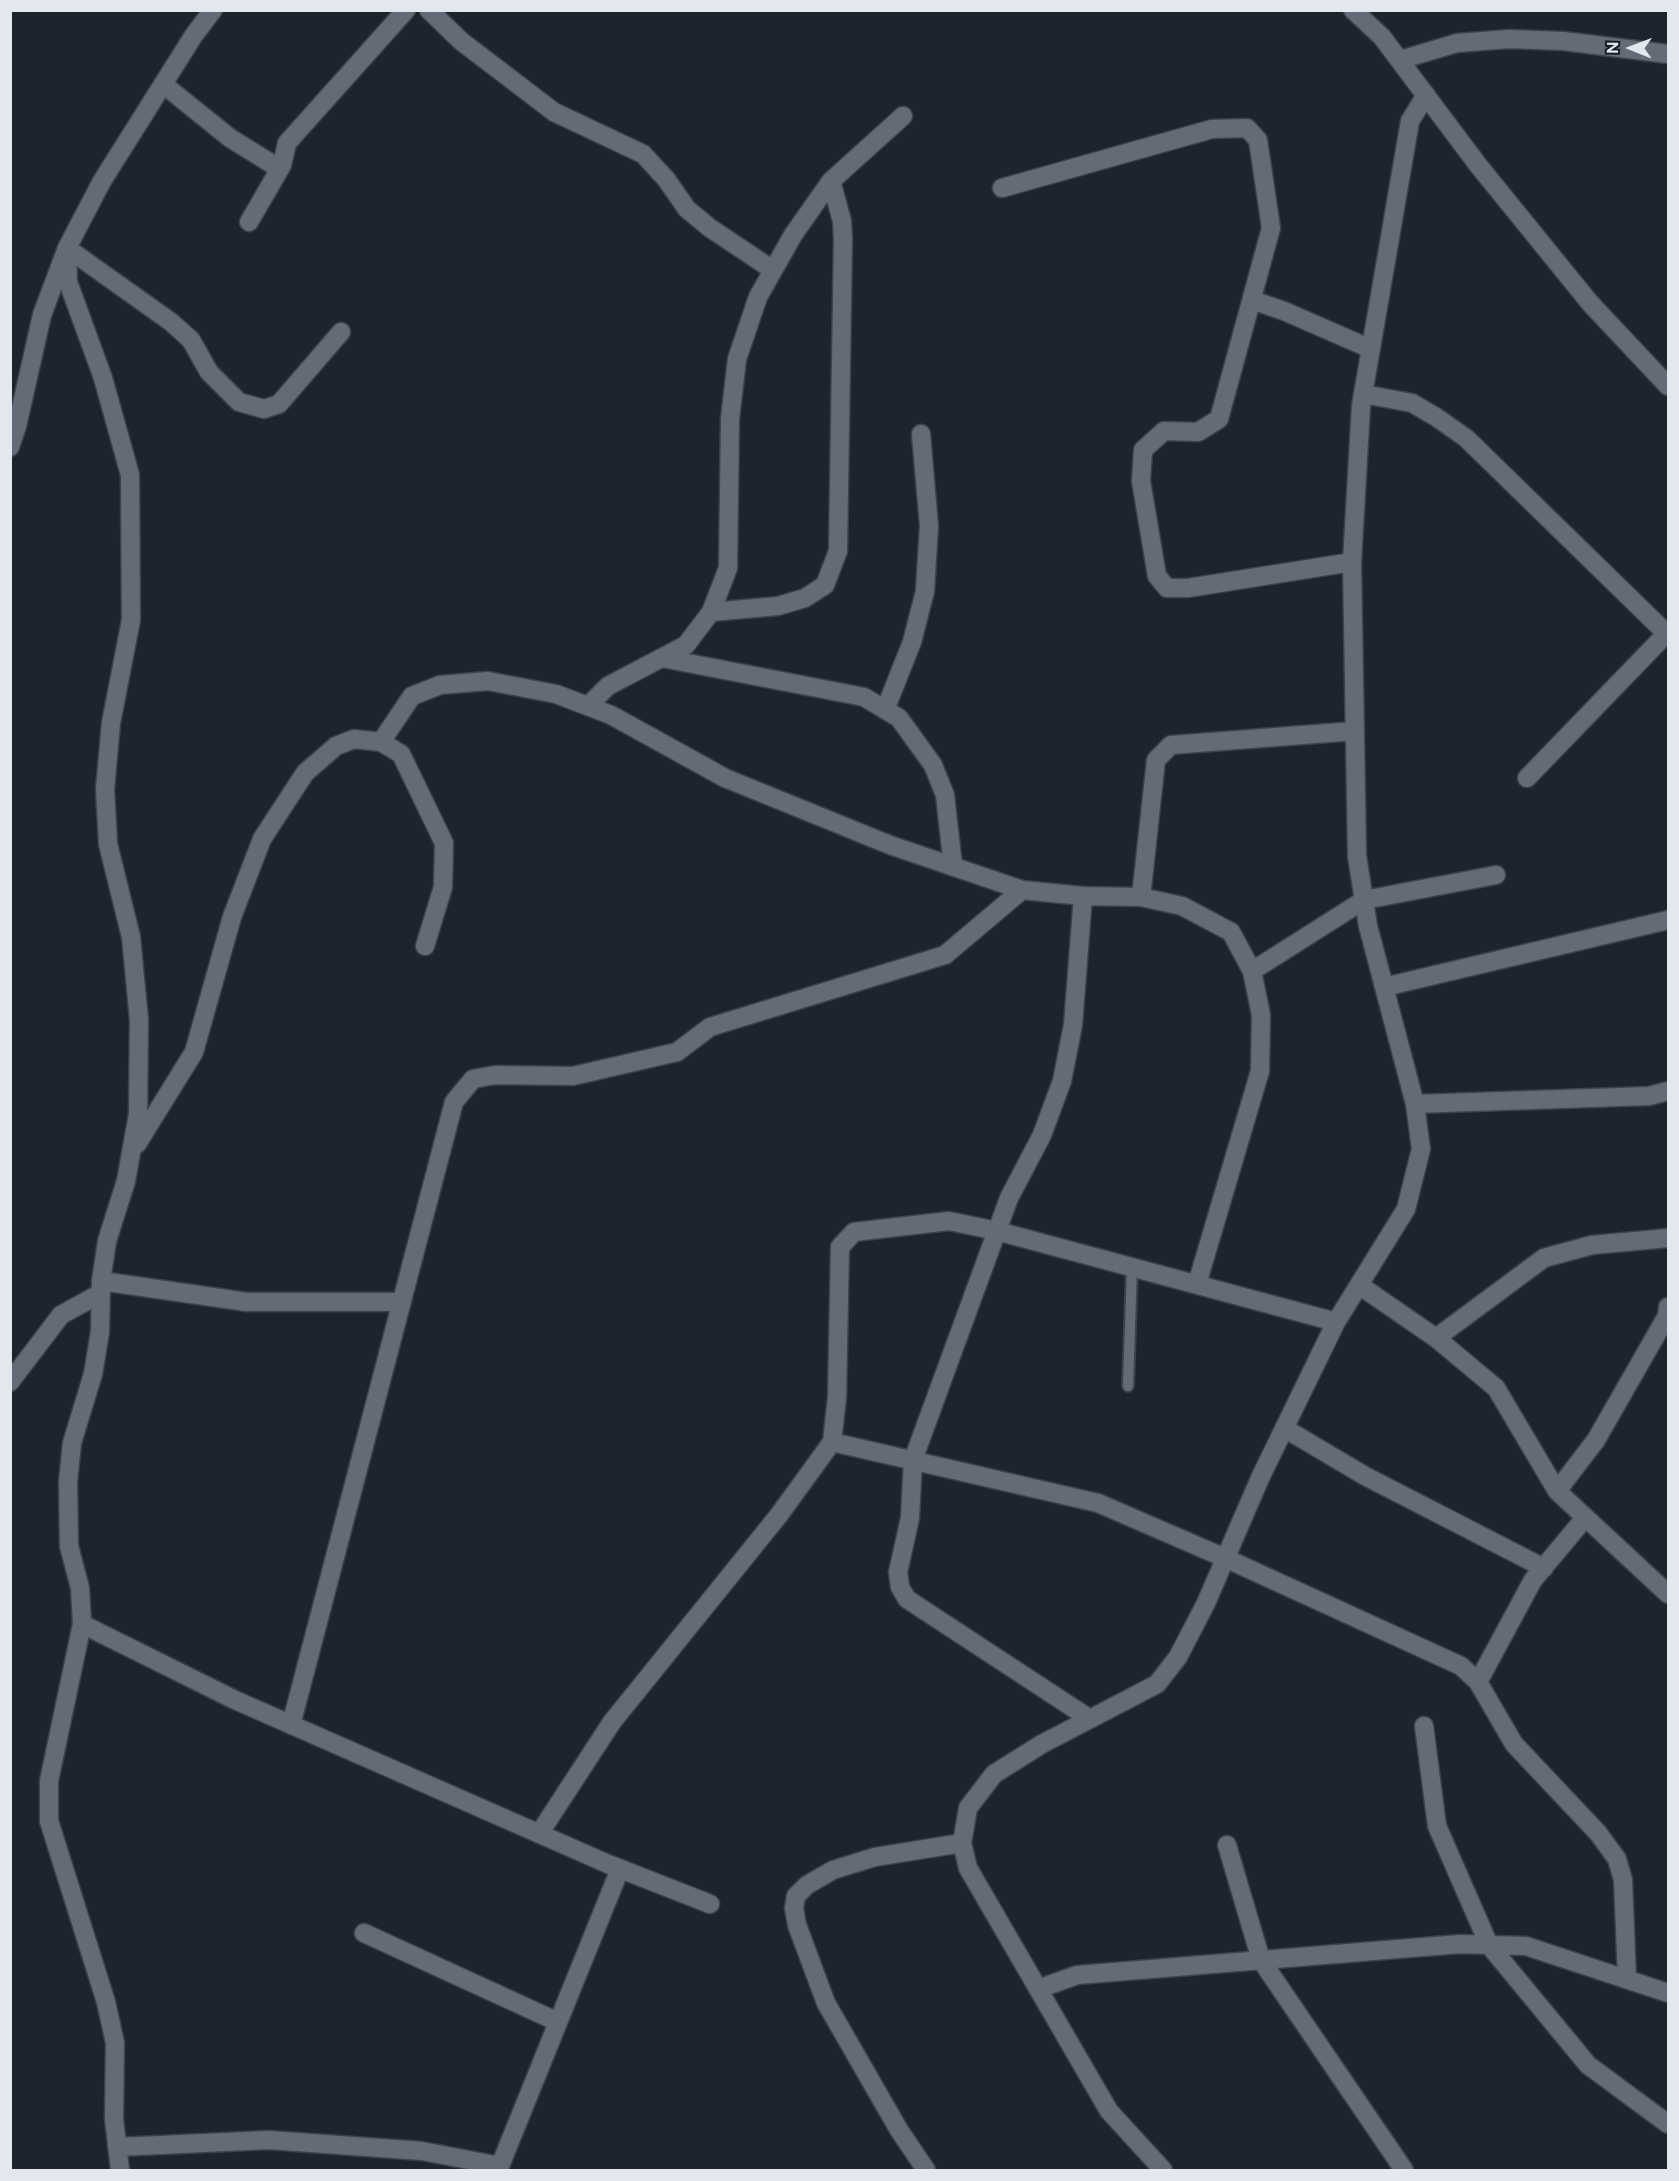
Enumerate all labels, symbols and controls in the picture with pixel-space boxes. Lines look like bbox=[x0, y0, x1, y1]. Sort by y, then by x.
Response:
north arrow bbox=[1601, 18, 1661, 78]
text: N bbox=[1603, 41, 1622, 54]

